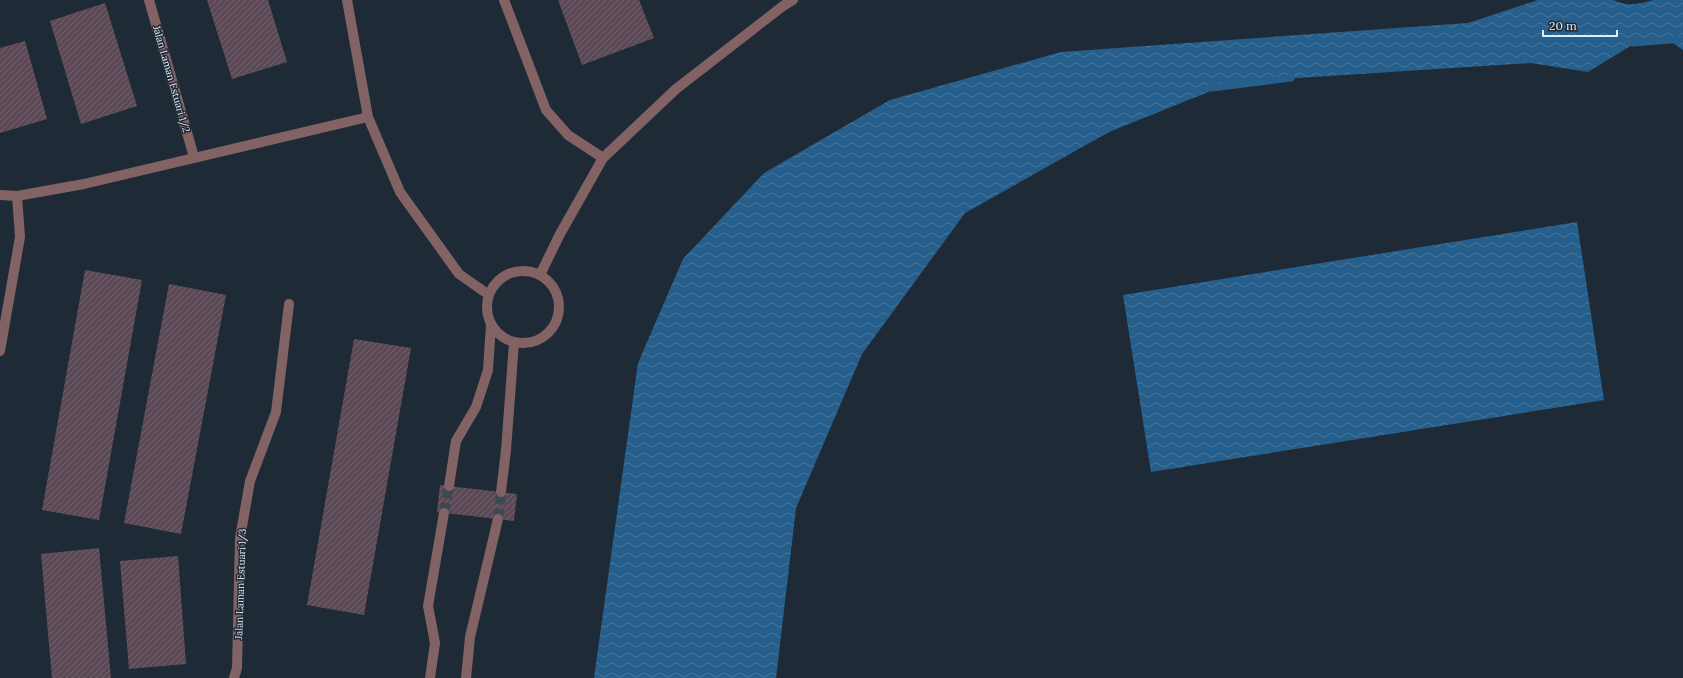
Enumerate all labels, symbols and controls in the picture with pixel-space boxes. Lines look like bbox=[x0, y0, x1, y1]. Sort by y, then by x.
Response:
scale bar bbox=[1543, 12, 1617, 38]
text: 20 m bbox=[1549, 18, 1577, 33]
street label: Jalan Laman Estuari 1/2 bbox=[150, 23, 193, 134]
street label: Jalan Laman Estuari 1/3 bbox=[232, 528, 249, 641]

